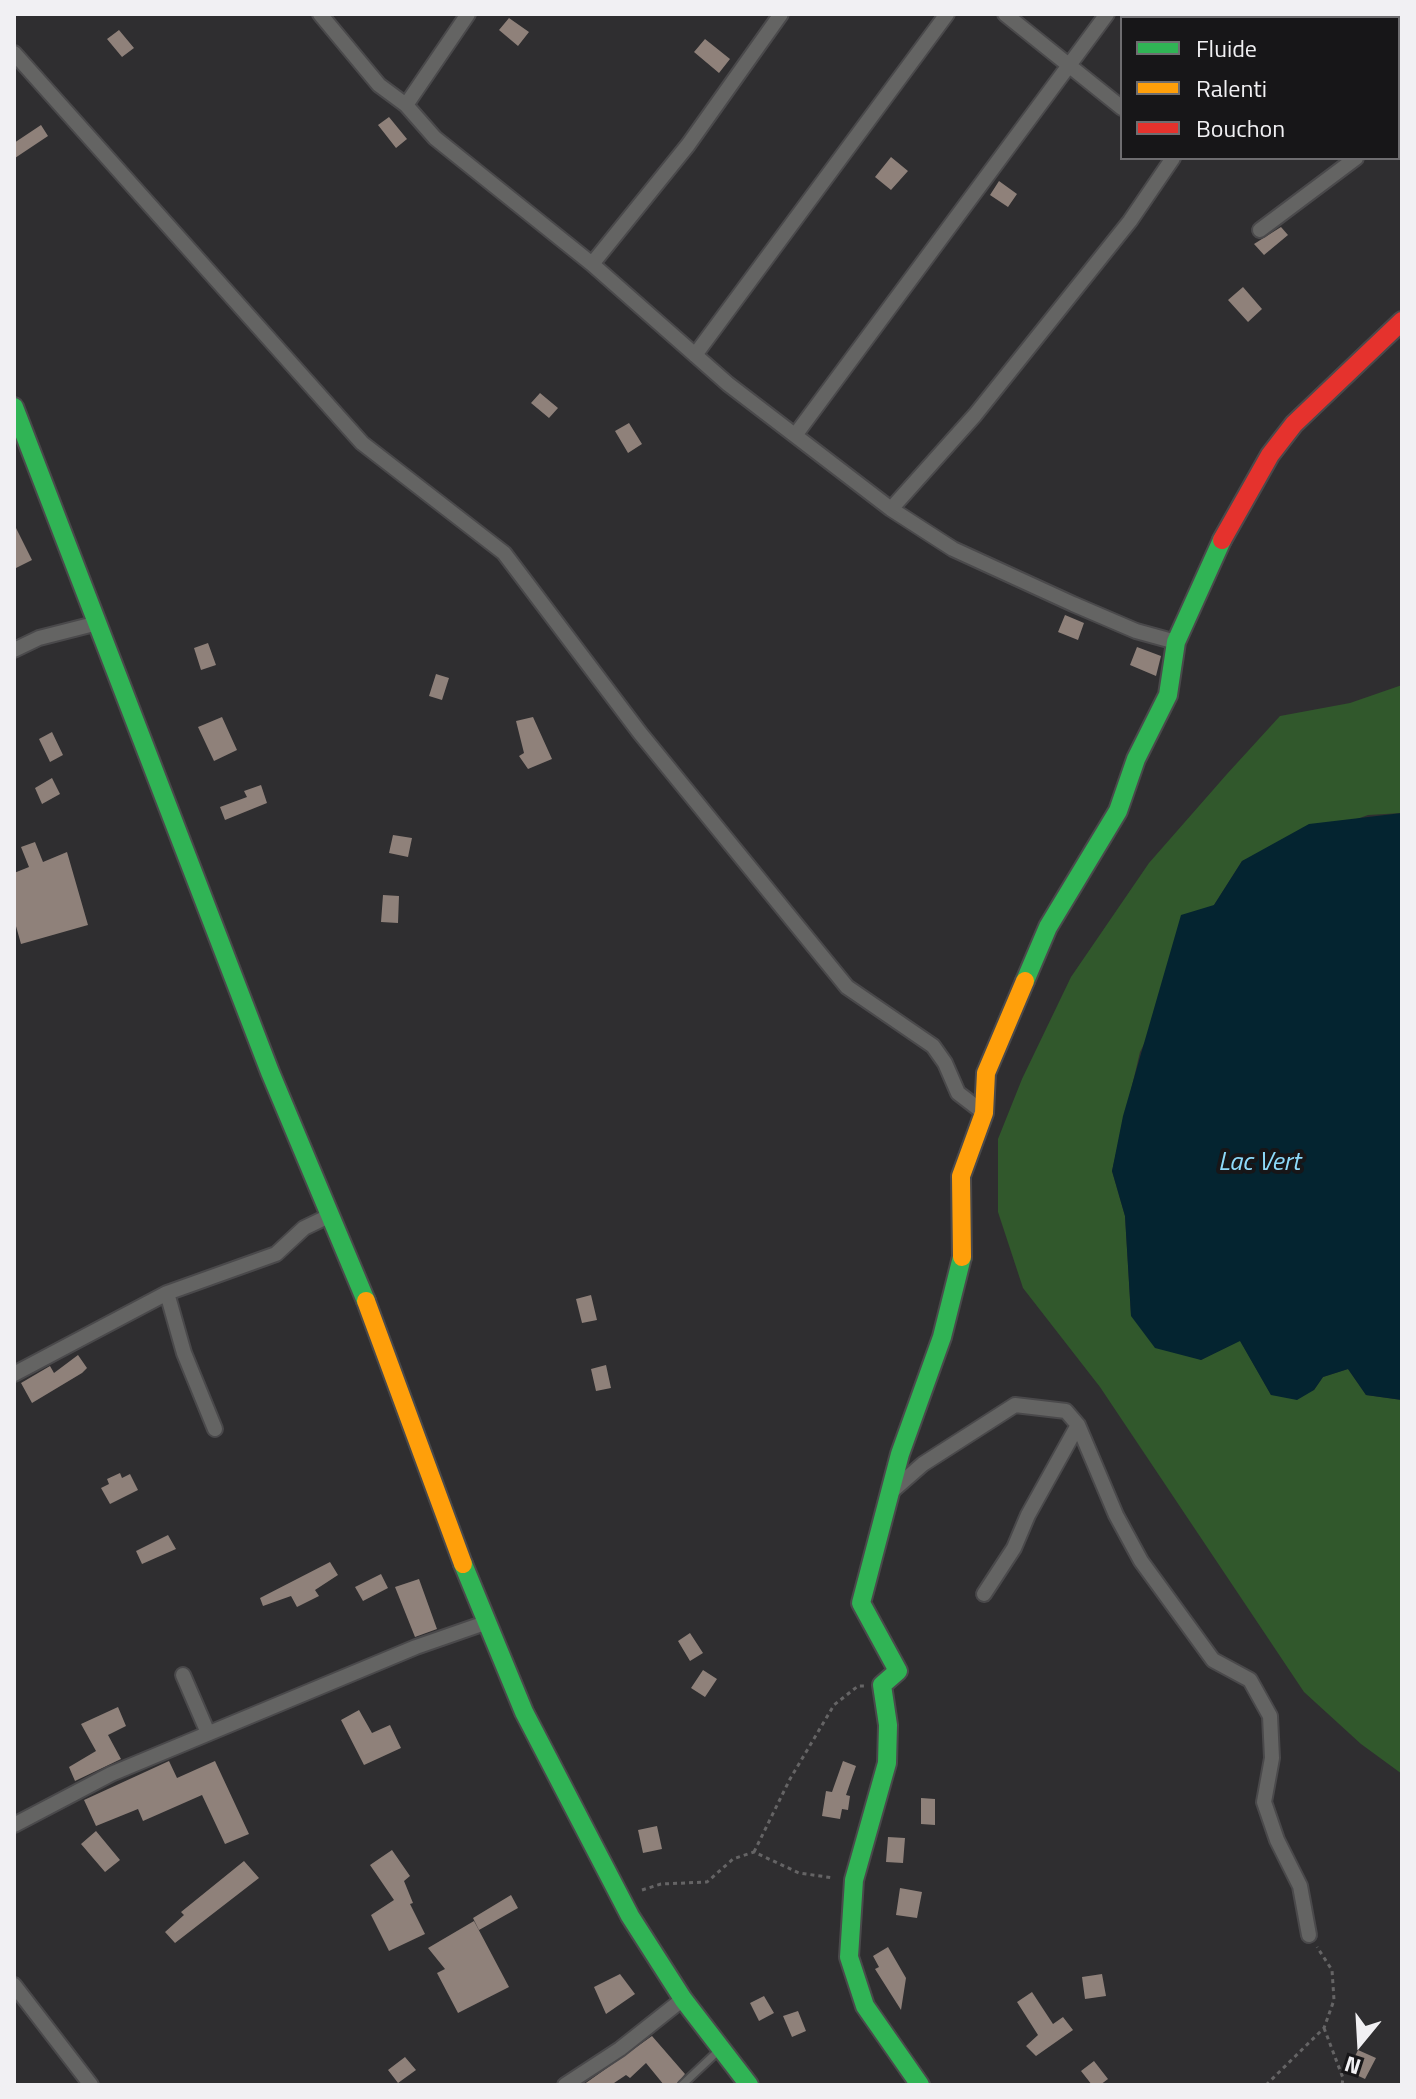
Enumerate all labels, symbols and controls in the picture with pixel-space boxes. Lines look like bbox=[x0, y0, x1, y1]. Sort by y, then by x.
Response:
legend bbox=[1120, 16, 1400, 160]
text: Fluide bbox=[1196, 30, 1257, 66]
text: Ralenti bbox=[1196, 70, 1267, 106]
text: Bouchon bbox=[1196, 110, 1285, 146]
water label: Lac Vert bbox=[1218, 1148, 1300, 1180]
north arrow bbox=[1320, 2003, 1400, 2083]
text: N bbox=[1340, 2047, 1365, 2084]

